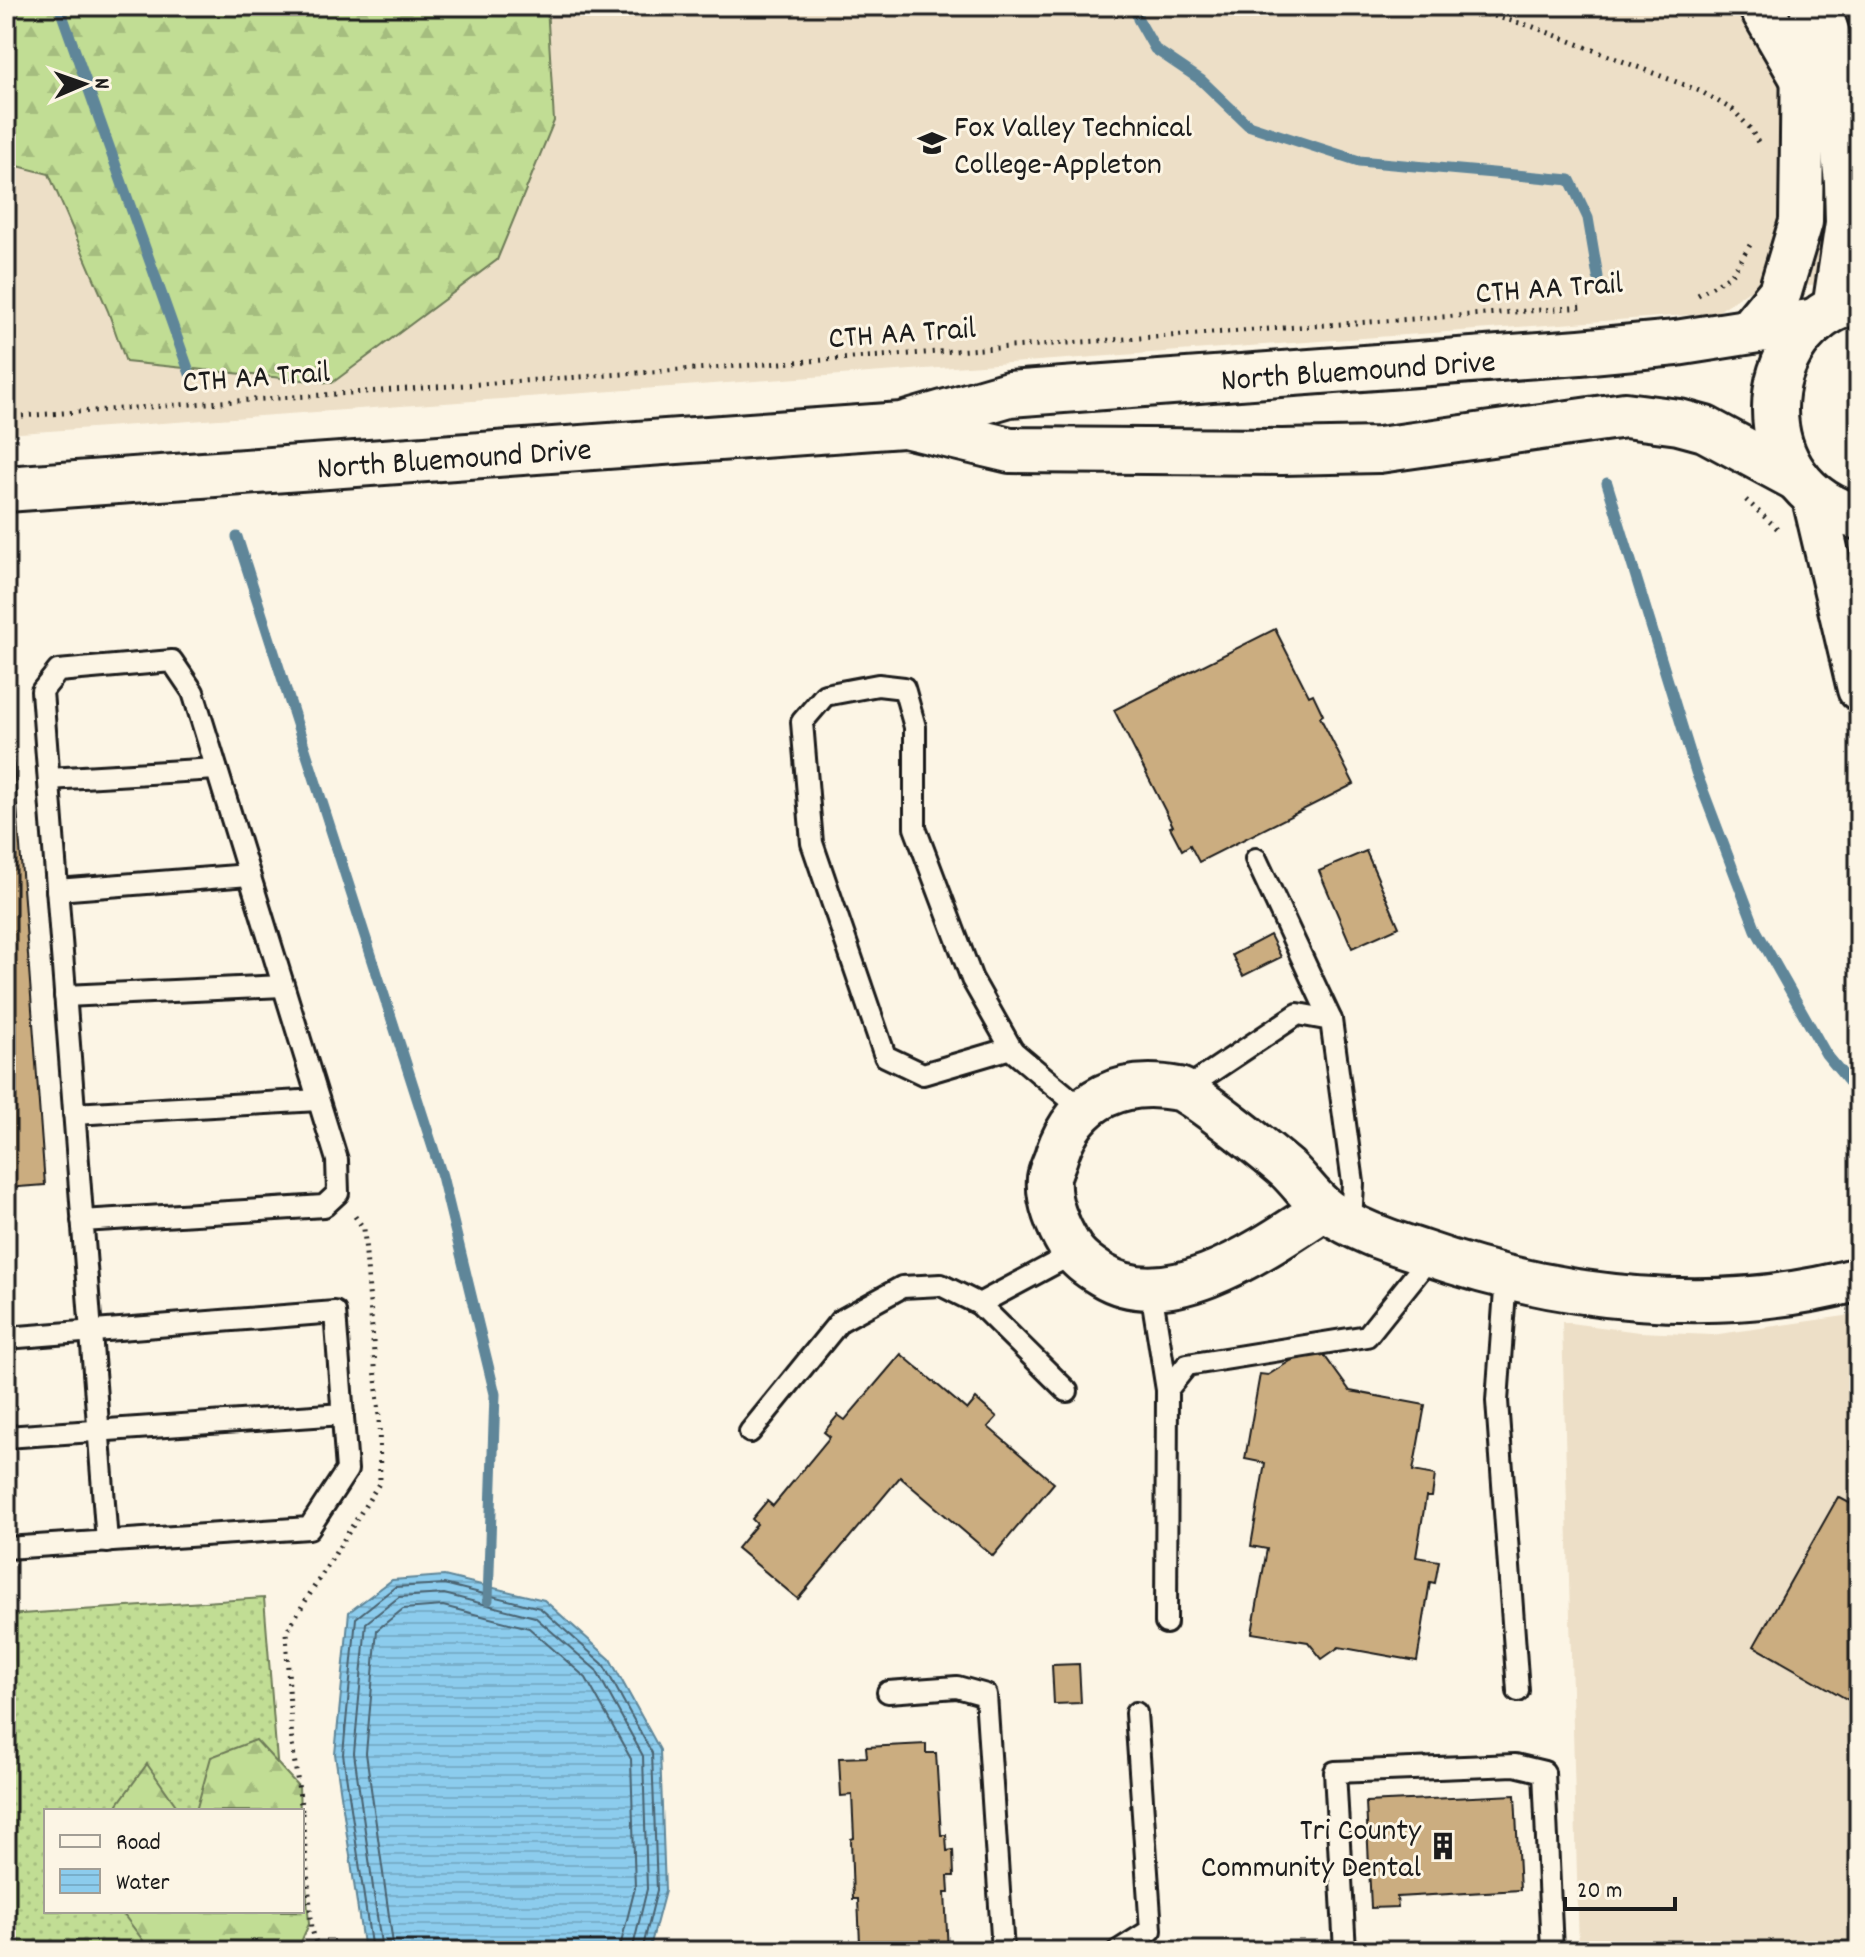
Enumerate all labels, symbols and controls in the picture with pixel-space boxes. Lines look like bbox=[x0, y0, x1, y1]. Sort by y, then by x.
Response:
north arrow bbox=[44, 44, 124, 124]
text: N bbox=[85, 77, 116, 90]
place label: Fox Valley Technical College-Appleton bbox=[954, 107, 1193, 190]
school or university icon: Fox Valley Technical College-Appleton bbox=[917, 128, 947, 158]
street label: CTH AA Trail bbox=[1474, 263, 1625, 319]
street label: CTH AA Trail bbox=[827, 308, 978, 364]
street label: North Bluemound Drive bbox=[1219, 341, 1497, 407]
street label: CTH AA Trail bbox=[181, 352, 332, 408]
street label: North Bluemound Drive bbox=[315, 429, 593, 495]
legend bbox=[44, 1809, 304, 1913]
place label: Tri County Community Dental bbox=[1201, 1810, 1422, 1893]
text: Road bbox=[116, 1827, 161, 1861]
building icon: Tri County Community Dental bbox=[1428, 1831, 1458, 1861]
scale bar bbox=[1565, 1861, 1675, 1911]
text: Water bbox=[116, 1867, 169, 1901]
text: 20 m bbox=[1577, 1875, 1623, 1909]

